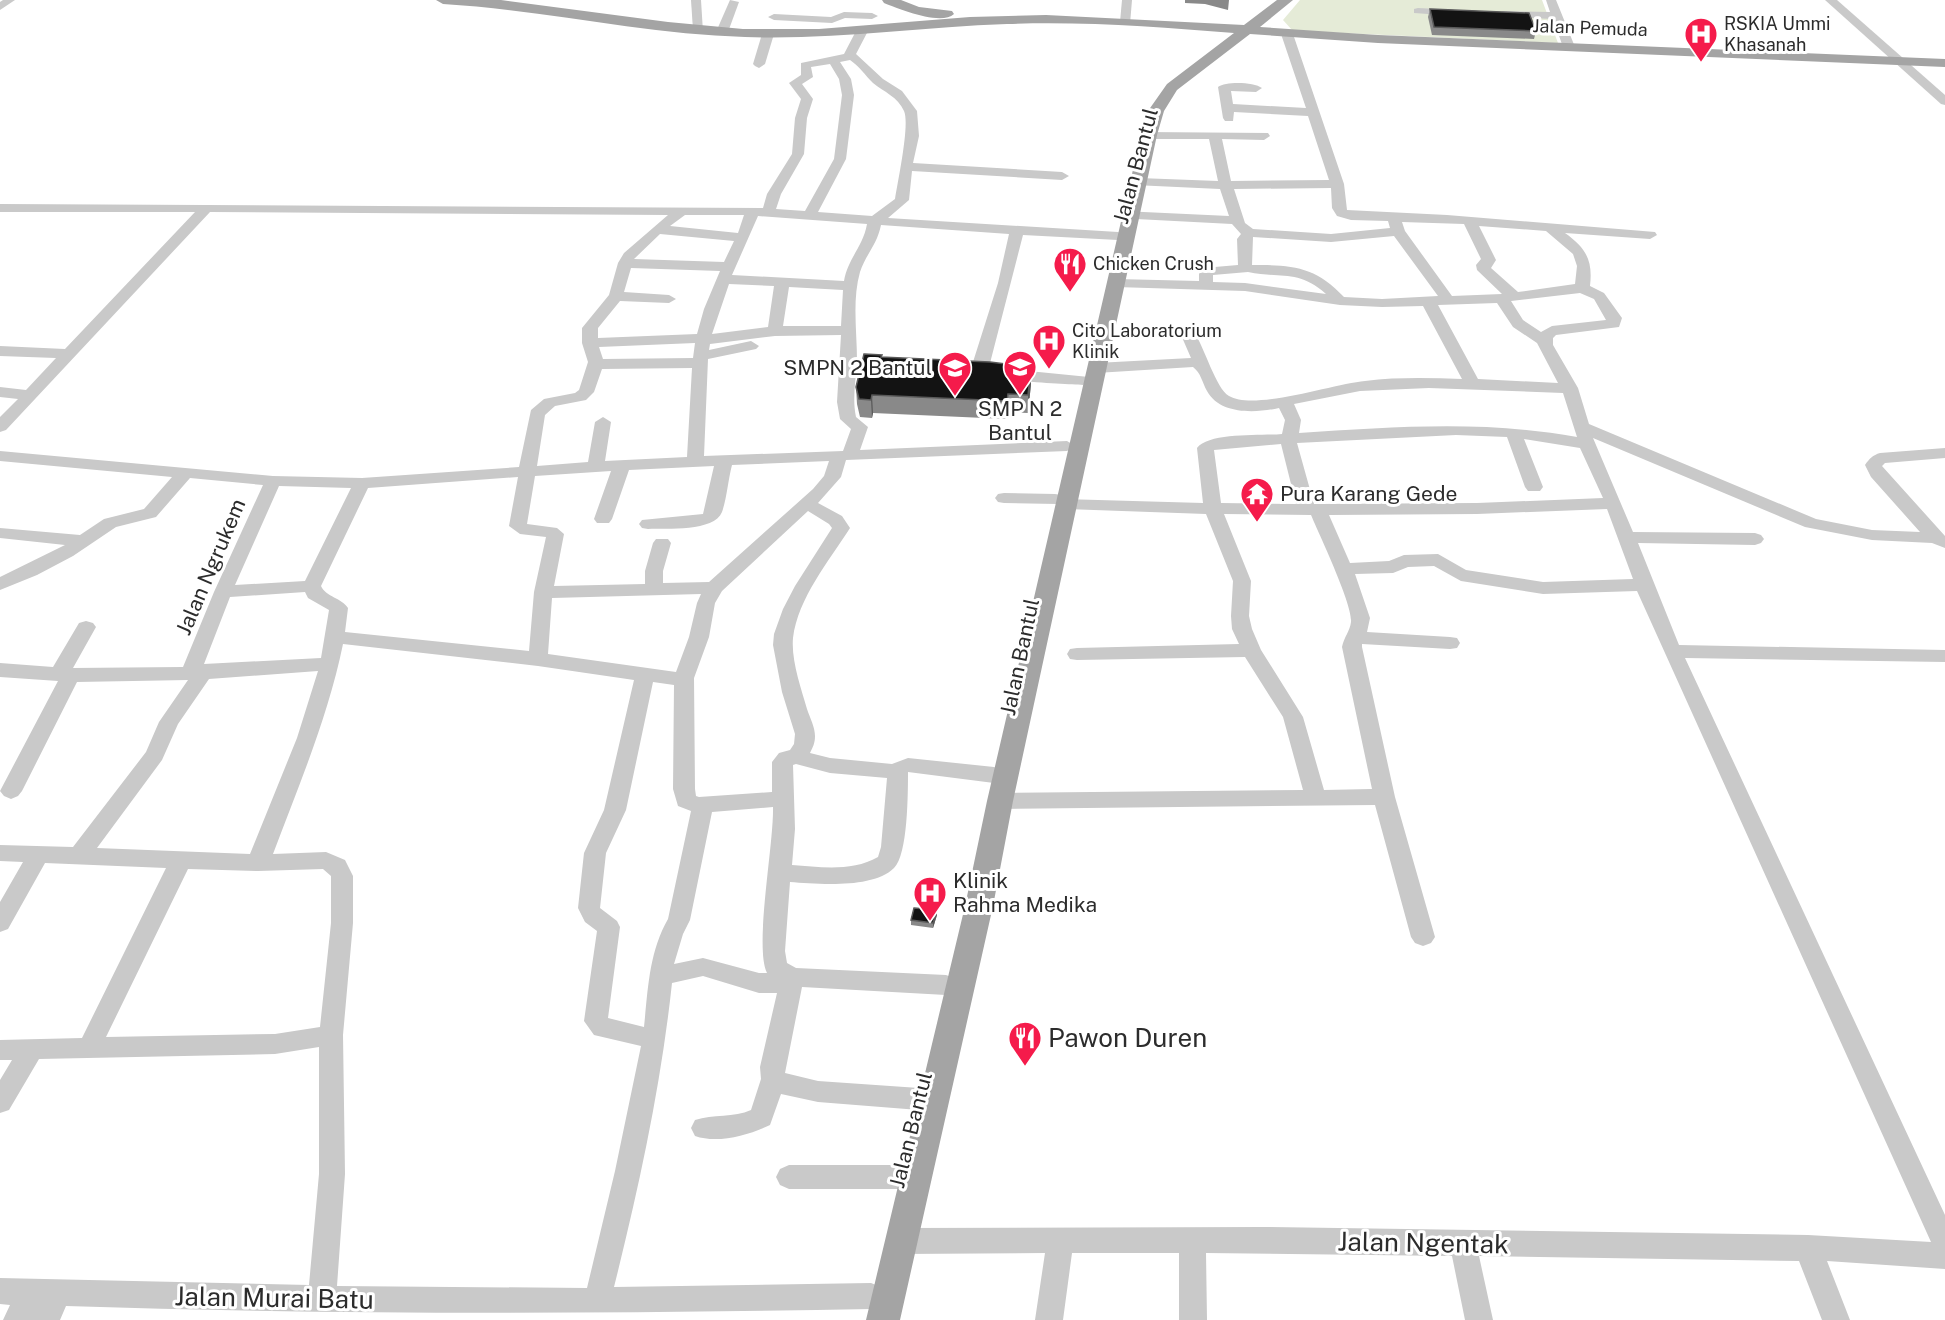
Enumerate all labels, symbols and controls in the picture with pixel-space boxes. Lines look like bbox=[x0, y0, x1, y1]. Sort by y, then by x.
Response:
place label: RSKIA Ummi Khasanah bbox=[1724, 13, 1831, 55]
street label: Jalan Pemuda bbox=[1532, 15, 1648, 40]
hospital icon: RSKIA Ummi Khasanah bbox=[1683, 16, 1719, 63]
street label: Jalan Bantul bbox=[1108, 105, 1163, 227]
restaurant icon: Chicken Crush bbox=[1052, 246, 1088, 293]
place label: Chicken Crush bbox=[1093, 253, 1214, 274]
place label: Cito Laboratorium Klinik bbox=[1072, 320, 1222, 362]
hospital icon: Cito Laboratorium Klinik bbox=[1031, 323, 1067, 370]
school or university icon: SMP N 2 Bantul bbox=[1002, 349, 1038, 396]
school or university icon: SMPN 2 Bantul bbox=[937, 350, 973, 397]
place label: SMPN 2 Bantul bbox=[783, 355, 932, 380]
place label: SMP N 2 Bantul bbox=[978, 396, 1062, 445]
temple icon: Pura Karang Gede bbox=[1239, 476, 1275, 523]
place label: Pura Karang Gede bbox=[1280, 481, 1457, 506]
street label: Jalan Ngrukem bbox=[171, 495, 250, 639]
street label: Jalan Bantul bbox=[995, 596, 1044, 718]
place label: Klinik Rahma Medika bbox=[953, 868, 1097, 917]
hospital icon: Klinik Rahma Medika bbox=[912, 875, 948, 922]
restaurant icon: Pawon Duren bbox=[1007, 1020, 1043, 1067]
place label: Pawon Duren bbox=[1048, 1022, 1207, 1053]
street label: Jalan Bantul bbox=[884, 1069, 937, 1191]
street label: Jalan Ngentak bbox=[1337, 1226, 1509, 1259]
street label: Jalan Murai Batu bbox=[174, 1280, 374, 1315]

